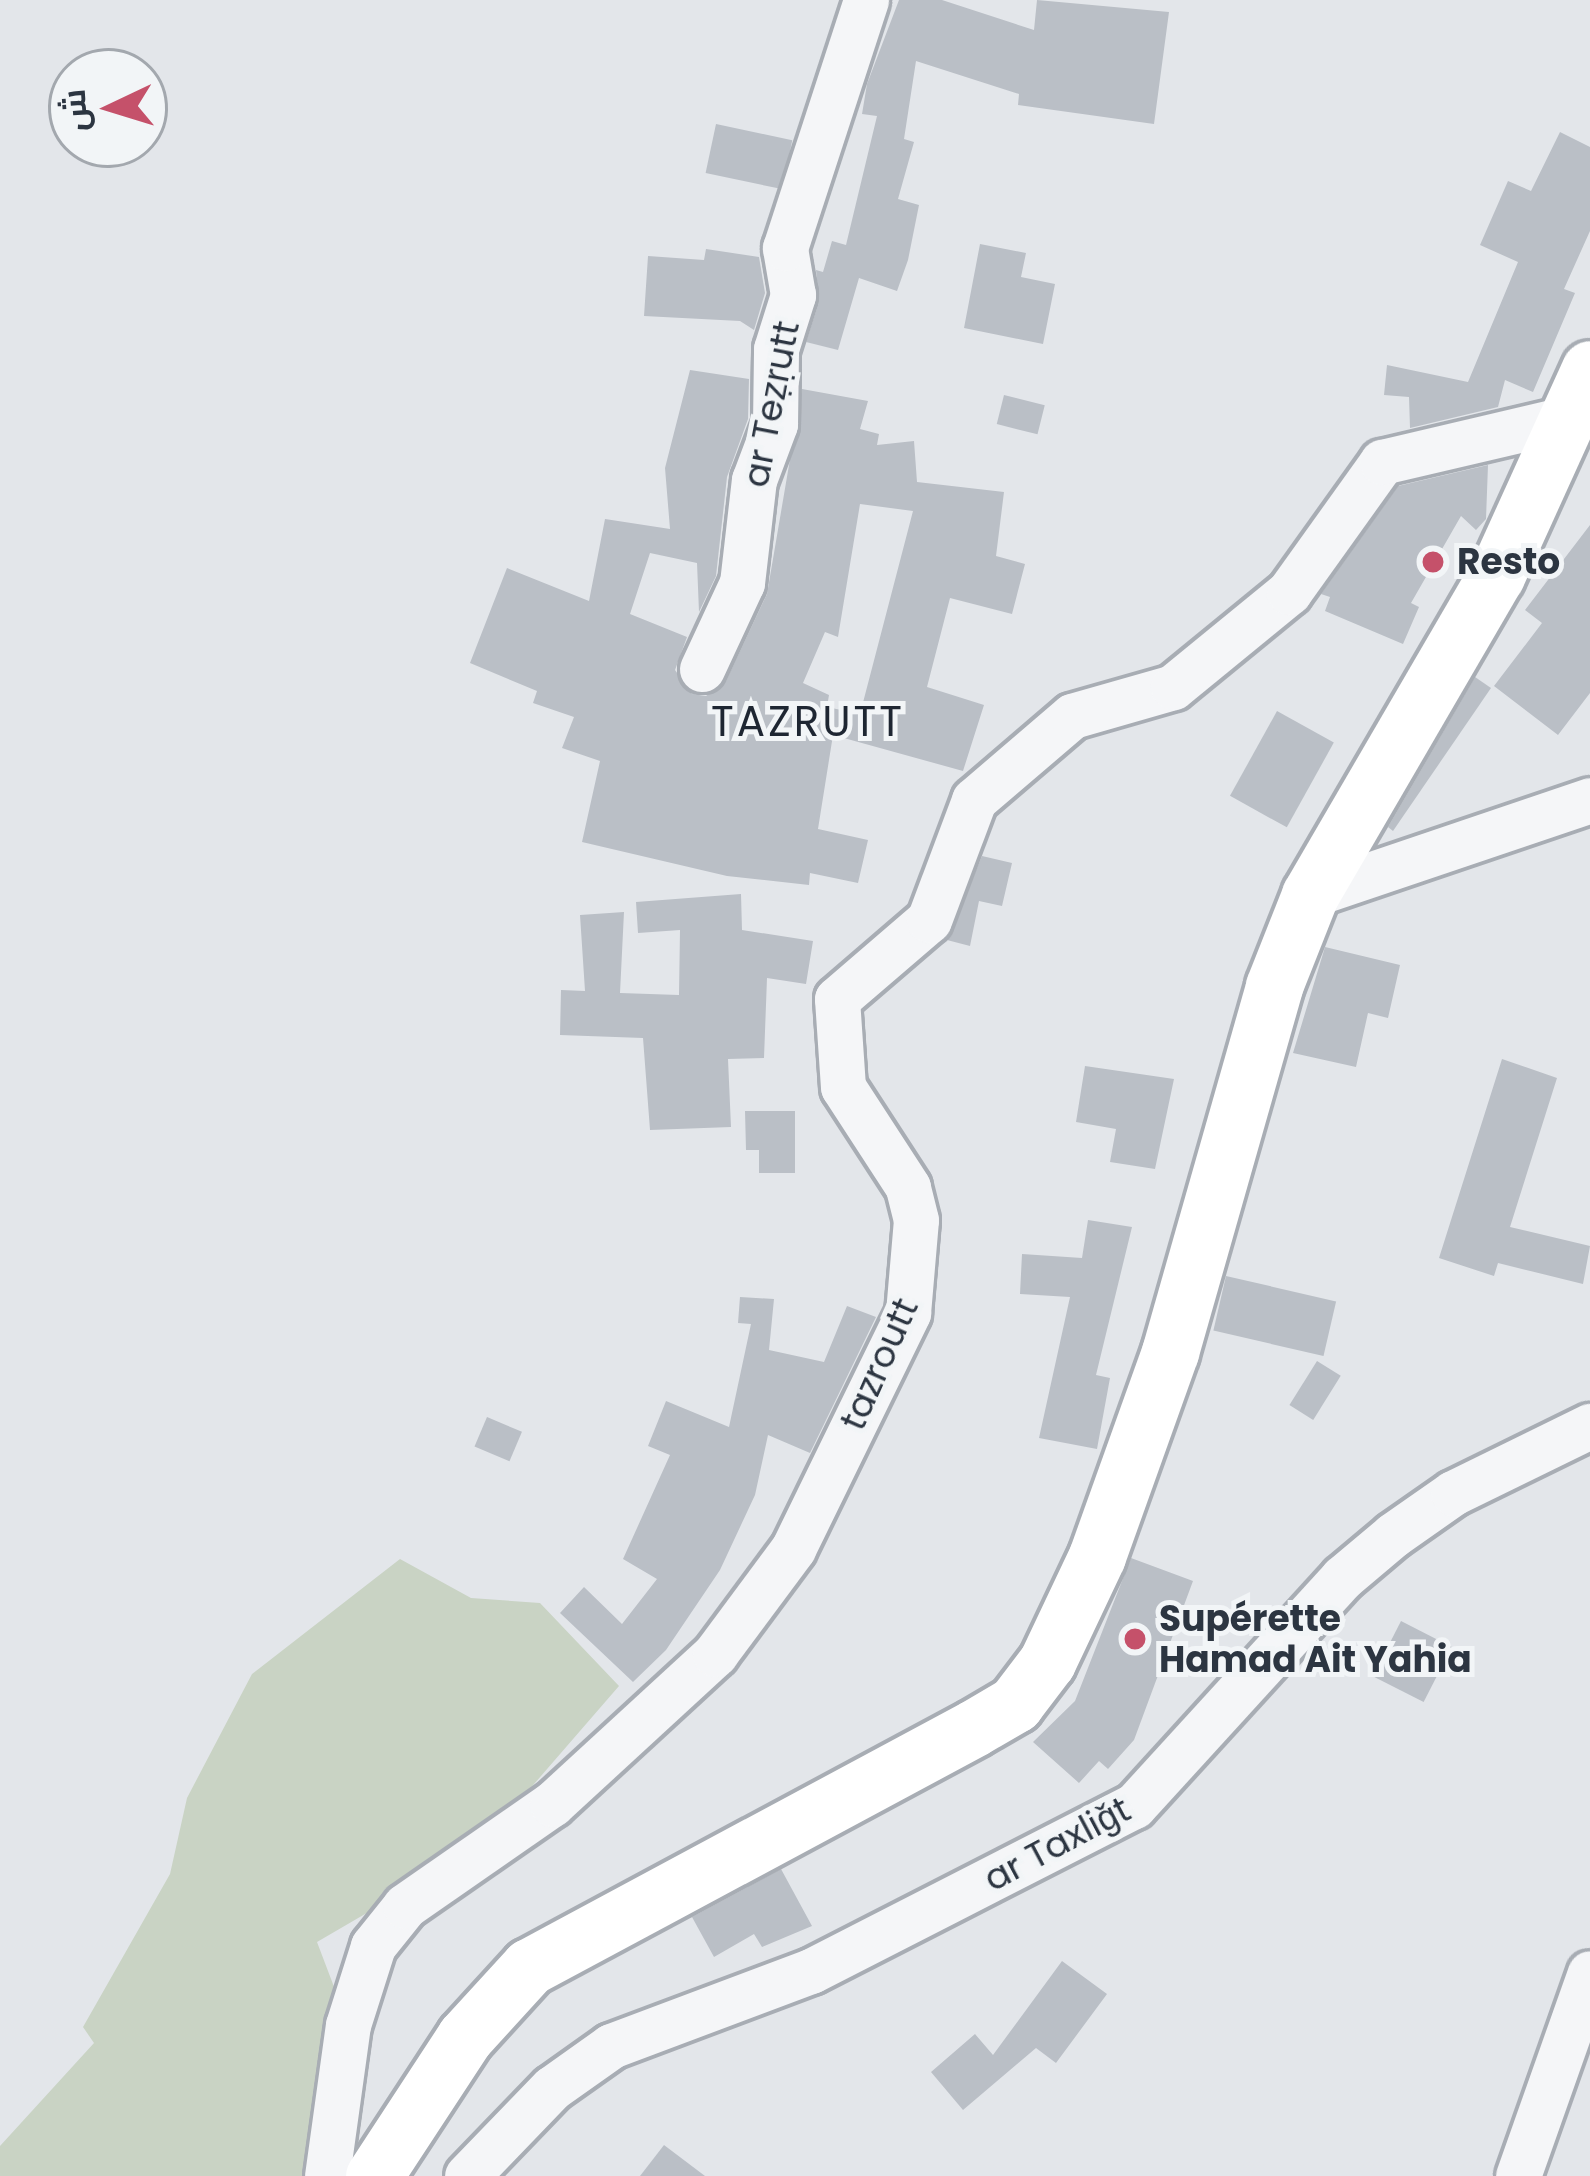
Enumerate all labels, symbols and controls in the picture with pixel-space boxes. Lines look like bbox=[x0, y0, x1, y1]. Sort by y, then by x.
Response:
north arrow bbox=[48, 48, 168, 168]
text: ش bbox=[50, 88, 100, 133]
street label: ar Teẓṛutt bbox=[734, 317, 808, 491]
place label: Resto bbox=[1457, 540, 1560, 584]
marker: Resto bbox=[1420, 549, 1446, 575]
district label: TAZRUTT bbox=[711, 697, 905, 747]
street label: tazroutt bbox=[831, 1291, 927, 1437]
place label: Supérette Hamad Ait Yahia bbox=[1159, 1596, 1472, 1681]
marker: Supérette Hamad Ait Yahia bbox=[1122, 1626, 1148, 1652]
street label: ar Taxliǧt bbox=[977, 1788, 1137, 1900]

